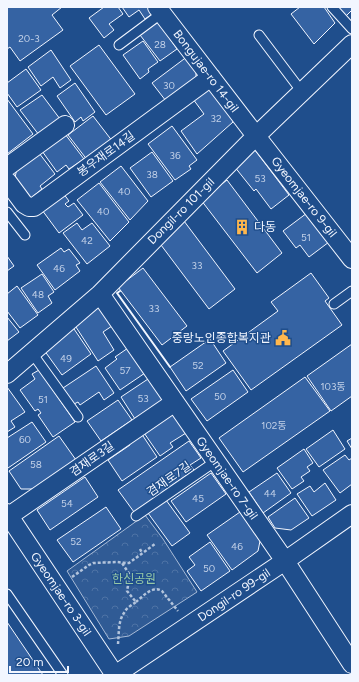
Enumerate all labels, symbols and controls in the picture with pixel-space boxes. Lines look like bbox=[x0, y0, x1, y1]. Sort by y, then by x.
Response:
street label: Bongujae-ro 14-gil bbox=[170, 27, 242, 115]
house number: 20-3 bbox=[18, 32, 40, 45]
house number: 28 bbox=[154, 38, 166, 51]
house number: 30 bbox=[163, 79, 175, 92]
house number: 32 bbox=[210, 112, 222, 125]
street label: 봉우재로14길 bbox=[75, 128, 137, 180]
house number: 36 bbox=[169, 149, 181, 162]
street label: Gyeomjae-ro 9-gil bbox=[268, 154, 340, 240]
house number: 38 bbox=[146, 168, 158, 181]
house number: 53 bbox=[254, 172, 266, 185]
street label: Dongil-ro 101-gil bbox=[145, 175, 217, 247]
house number: 40 bbox=[118, 185, 130, 198]
house number: 40 bbox=[97, 205, 109, 218]
building icon: 다동 bbox=[233, 218, 251, 236]
place label: 다동 bbox=[254, 220, 276, 234]
house number: 51 bbox=[301, 231, 311, 244]
house number: 42 bbox=[81, 234, 93, 247]
house number: 33 bbox=[192, 259, 202, 272]
house number: 46 bbox=[53, 262, 65, 275]
house number: 48 bbox=[32, 288, 44, 301]
house number: 33 bbox=[149, 302, 159, 315]
public building icon: 중랑노인종합복지관 bbox=[274, 329, 292, 347]
place label: 중랑노인종합복지관 bbox=[172, 331, 271, 345]
house number: 49 bbox=[60, 352, 72, 365]
house number: 52 bbox=[192, 359, 204, 372]
house number: 57 bbox=[119, 364, 131, 377]
house number: 103동 bbox=[320, 380, 346, 393]
house number: 50 bbox=[214, 390, 226, 403]
house number: 53 bbox=[137, 392, 149, 405]
house number: 51 bbox=[38, 393, 48, 406]
house number: 102동 bbox=[261, 419, 287, 432]
house number: 60 bbox=[19, 433, 31, 446]
street label: Gyeomjae-ro 7-gil bbox=[193, 434, 261, 522]
street label: 겸재로3길 bbox=[67, 439, 117, 479]
house number: 58 bbox=[30, 458, 42, 471]
street label: 겸재로7길 bbox=[144, 459, 194, 499]
house number: 44 bbox=[264, 487, 276, 500]
house number: 45 bbox=[192, 492, 204, 505]
house number: 54 bbox=[61, 497, 73, 510]
house number: 52 bbox=[70, 535, 82, 548]
house number: 46 bbox=[231, 540, 243, 553]
street label: Gyeomjae-ro 3-gil bbox=[28, 550, 94, 638]
house number: 50 bbox=[203, 562, 215, 575]
street label: Dongil-ro 99-gil bbox=[195, 566, 273, 624]
park label: 한신공원 bbox=[112, 572, 156, 586]
scale bar bbox=[10, 648, 68, 674]
text: 20 m bbox=[16, 655, 44, 669]

